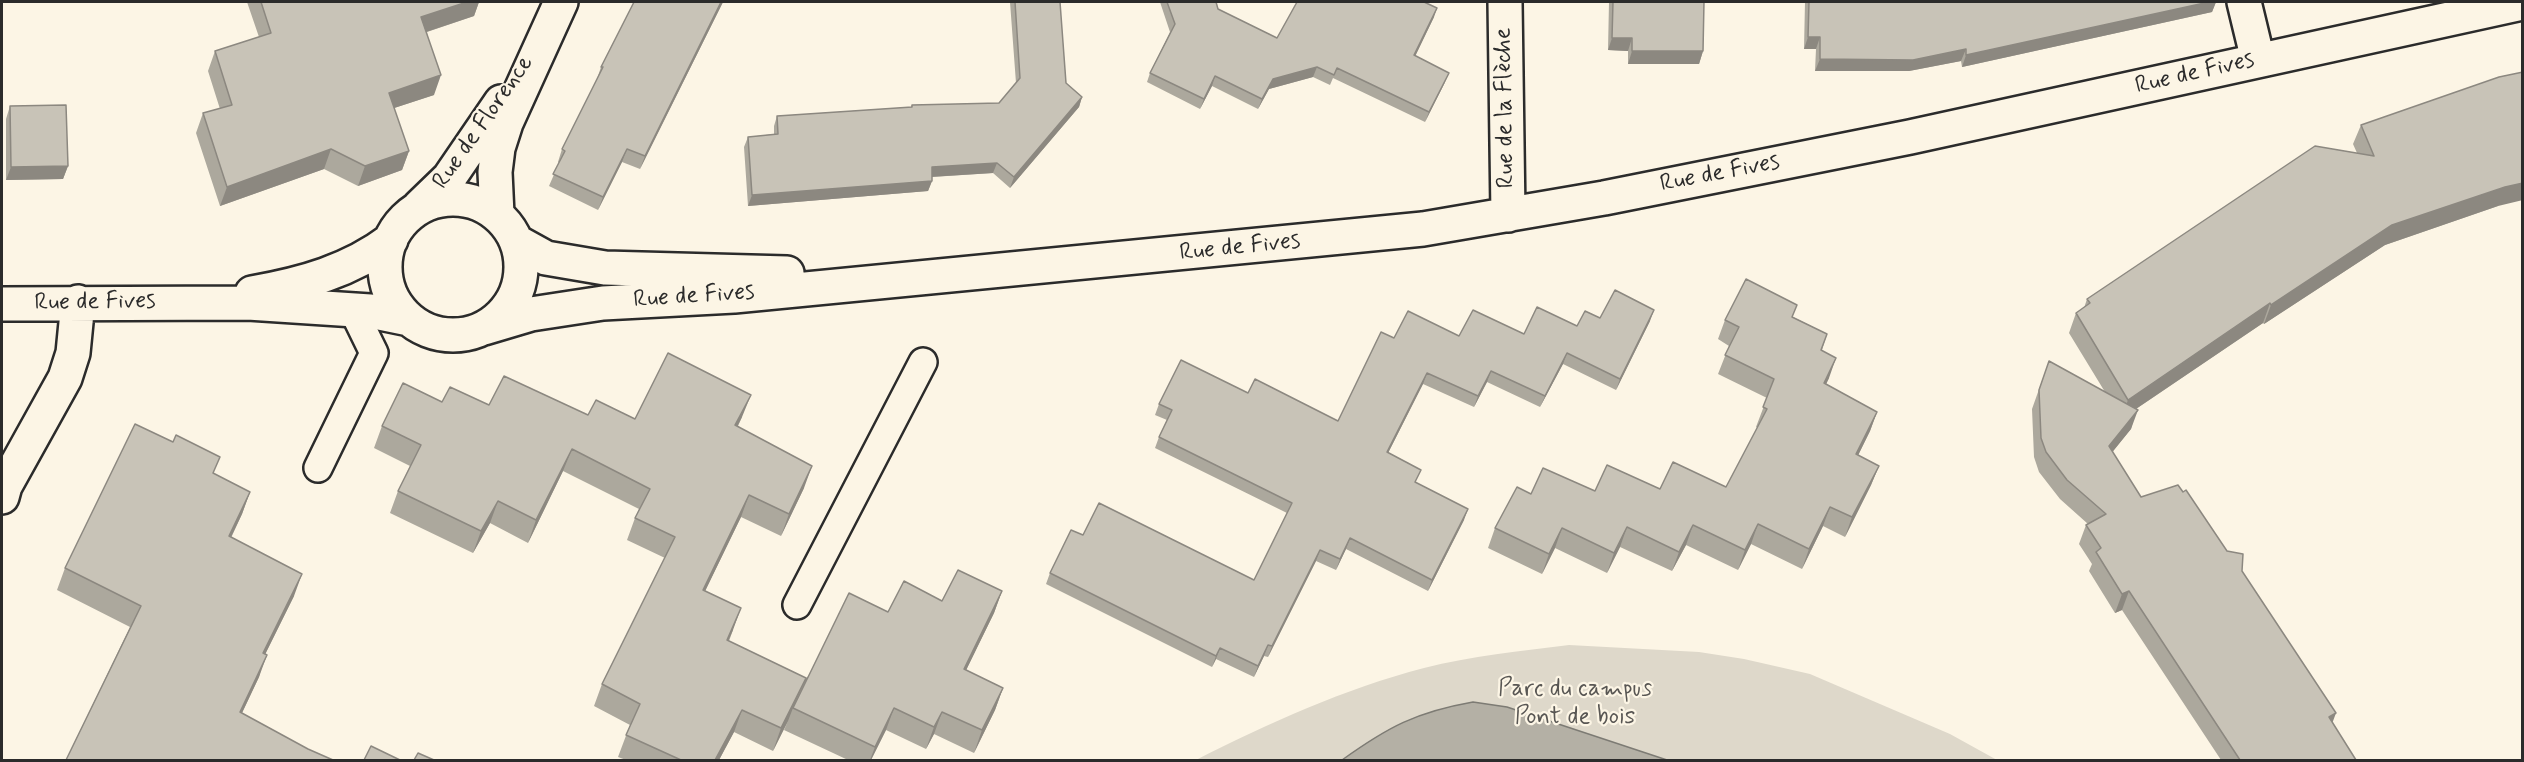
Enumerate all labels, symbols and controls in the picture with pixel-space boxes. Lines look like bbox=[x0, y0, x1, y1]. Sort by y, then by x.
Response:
street label: Rue de la Flèche bbox=[1490, 27, 1522, 189]
street label: Rue de Fives bbox=[2133, 46, 2257, 102]
street label: Rue de Florence bbox=[427, 51, 541, 195]
street label: Rue de Fives bbox=[1658, 148, 1782, 200]
street label: Rue de Fives bbox=[1178, 227, 1302, 269]
street label: Rue de Fives bbox=[632, 278, 756, 316]
street label: Rue de Fives bbox=[34, 288, 156, 318]
park label: Parc du campus Pont de bois bbox=[1498, 676, 1652, 732]

